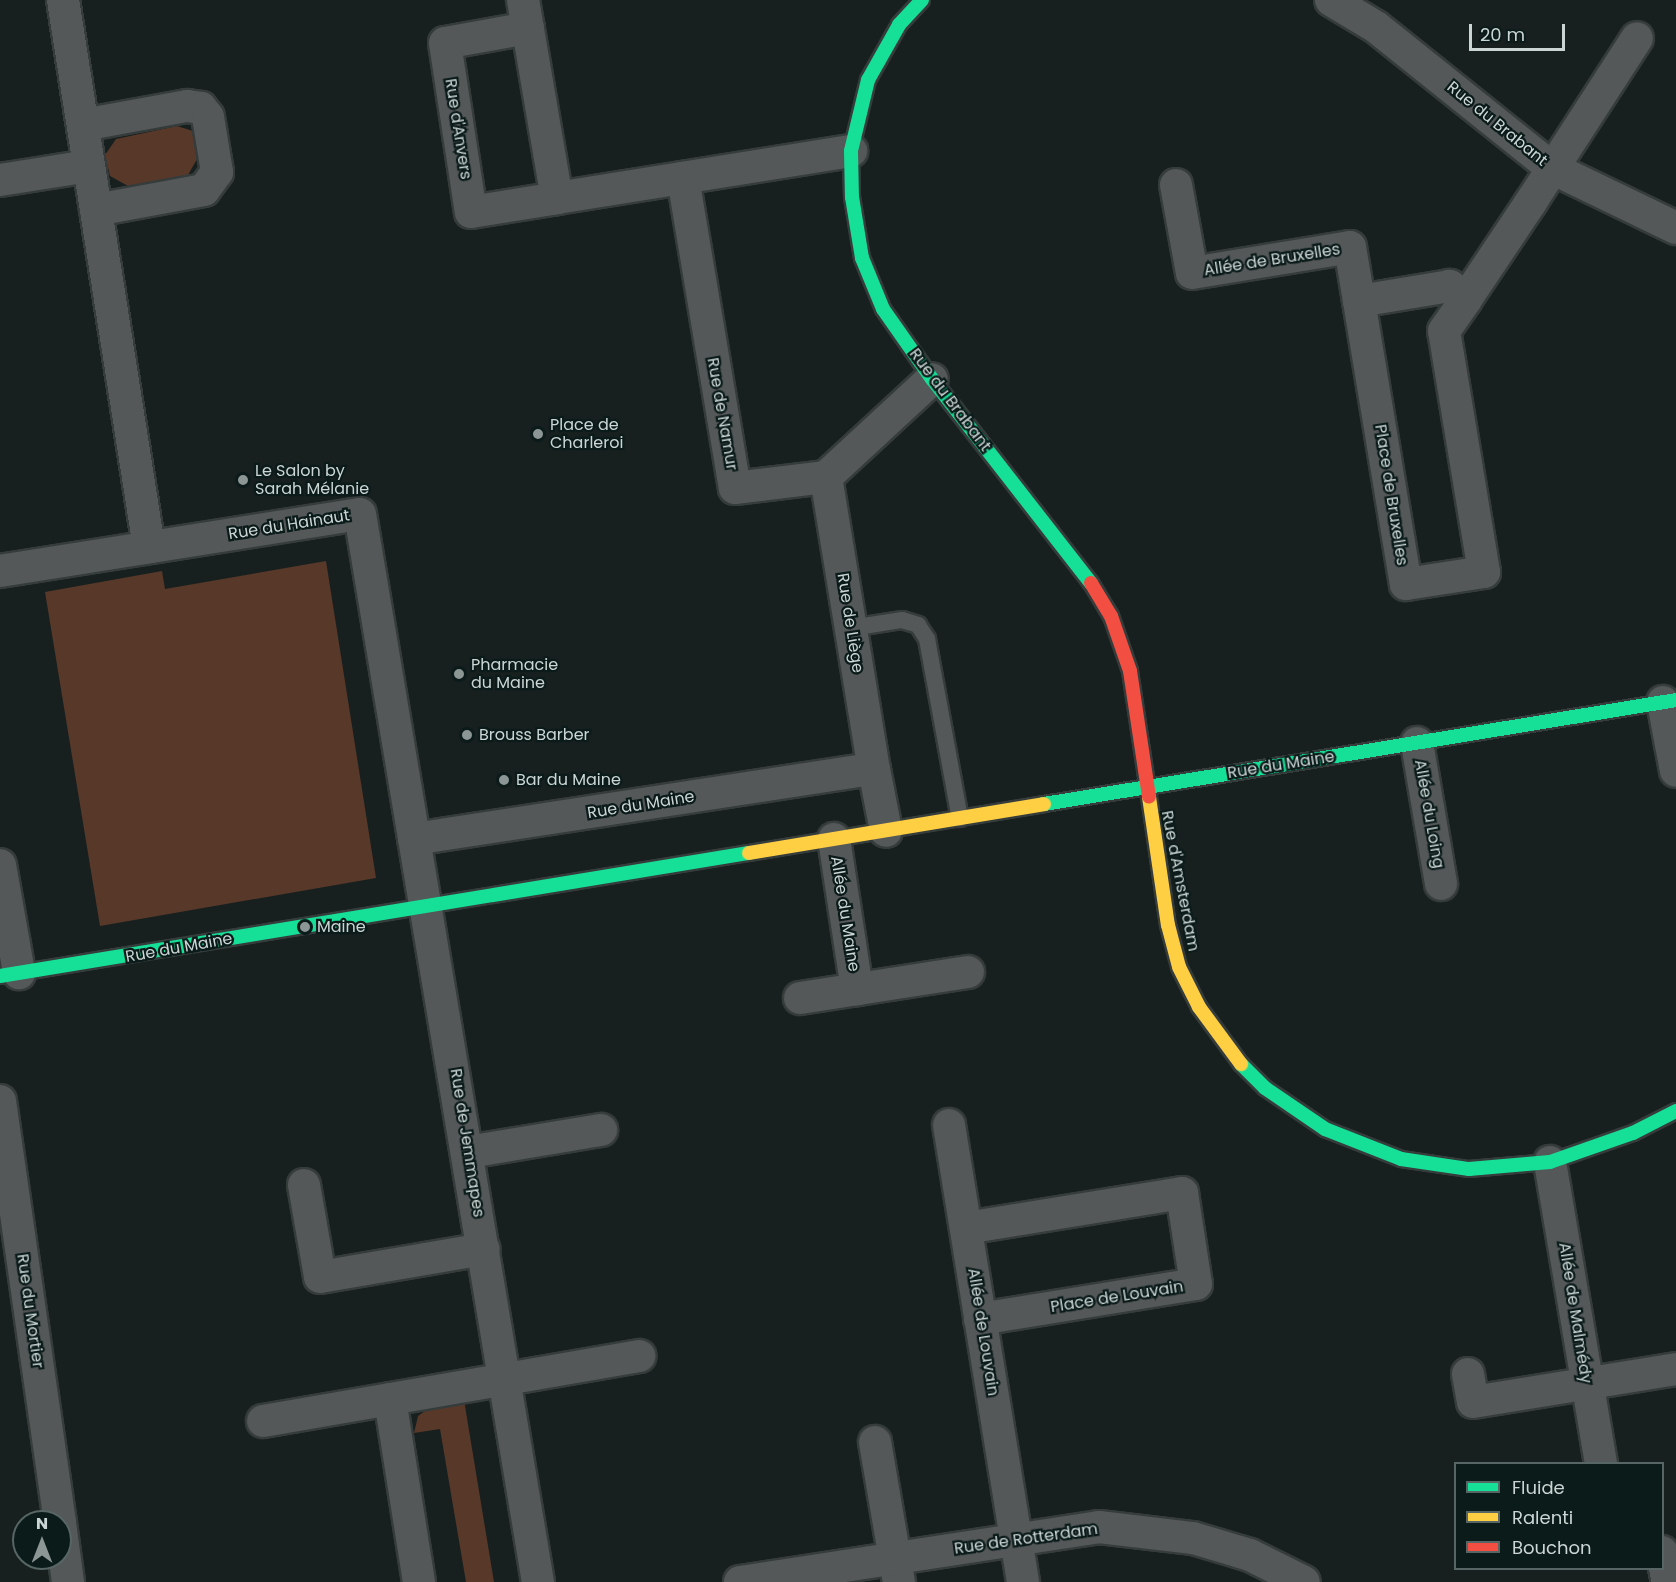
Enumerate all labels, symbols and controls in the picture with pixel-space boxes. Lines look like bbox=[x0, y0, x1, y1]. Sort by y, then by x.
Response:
scale bar bbox=[1472, 12, 1568, 50]
text: 20 m bbox=[1480, 22, 1525, 47]
street label: Rue d'Anvers bbox=[441, 77, 475, 181]
street label: Rue du Brabant bbox=[1443, 78, 1551, 170]
street label: Allée de Bruxelles bbox=[1203, 240, 1341, 280]
street label: Rue du Brabant bbox=[905, 345, 995, 455]
street label: Rue de Namur bbox=[703, 356, 741, 472]
place label: Place de Charleroi bbox=[550, 415, 623, 453]
street label: Place de Bruxelles bbox=[1370, 423, 1412, 567]
marker: Place de Charleroi bbox=[531, 427, 545, 441]
place label: Le Salon by Sarah Mélanie bbox=[255, 461, 369, 499]
marker: Le Salon by Sarah Mélanie bbox=[236, 473, 250, 487]
street label: Rue du Hainaut bbox=[227, 506, 351, 544]
street label: Rue de Liège bbox=[833, 572, 867, 674]
place label: Pharmacie du Maine bbox=[471, 655, 558, 693]
marker: Pharmacie du Maine bbox=[452, 667, 466, 681]
place label: Brouss Barber bbox=[479, 725, 590, 745]
marker: Brouss Barber bbox=[460, 728, 474, 742]
street label: Rue du Maine bbox=[1226, 747, 1336, 783]
street label: Allée du Loing bbox=[1410, 758, 1448, 870]
place label: Bar du Maine bbox=[516, 770, 621, 790]
marker: Bar du Maine bbox=[497, 773, 511, 787]
street label: Rue du Maine bbox=[586, 787, 696, 823]
street label: Rue d'Amsterdam bbox=[1157, 809, 1203, 953]
street label: Allée du Maine bbox=[826, 855, 864, 973]
place label: Maine bbox=[317, 917, 366, 937]
marker: Maine bbox=[298, 920, 312, 934]
street label: Rue du Maine bbox=[124, 929, 234, 967]
street label: Rue de Jemmapes bbox=[446, 1067, 488, 1219]
street label: Allée de Malmédy bbox=[1554, 1241, 1596, 1385]
street label: Rue du Mortier bbox=[12, 1253, 48, 1369]
street label: Allée de Louvain bbox=[963, 1267, 1003, 1397]
street label: Place de Louvain bbox=[1049, 1277, 1185, 1317]
legend bbox=[1454, 1462, 1664, 1570]
text: Fluide bbox=[1512, 1475, 1565, 1500]
text: Ralenti bbox=[1512, 1505, 1573, 1530]
north arrow bbox=[12, 1510, 72, 1570]
text: N bbox=[36, 1512, 48, 1535]
street label: Rue de Rotterdam bbox=[953, 1519, 1099, 1559]
text: Bouchon bbox=[1512, 1535, 1592, 1560]

